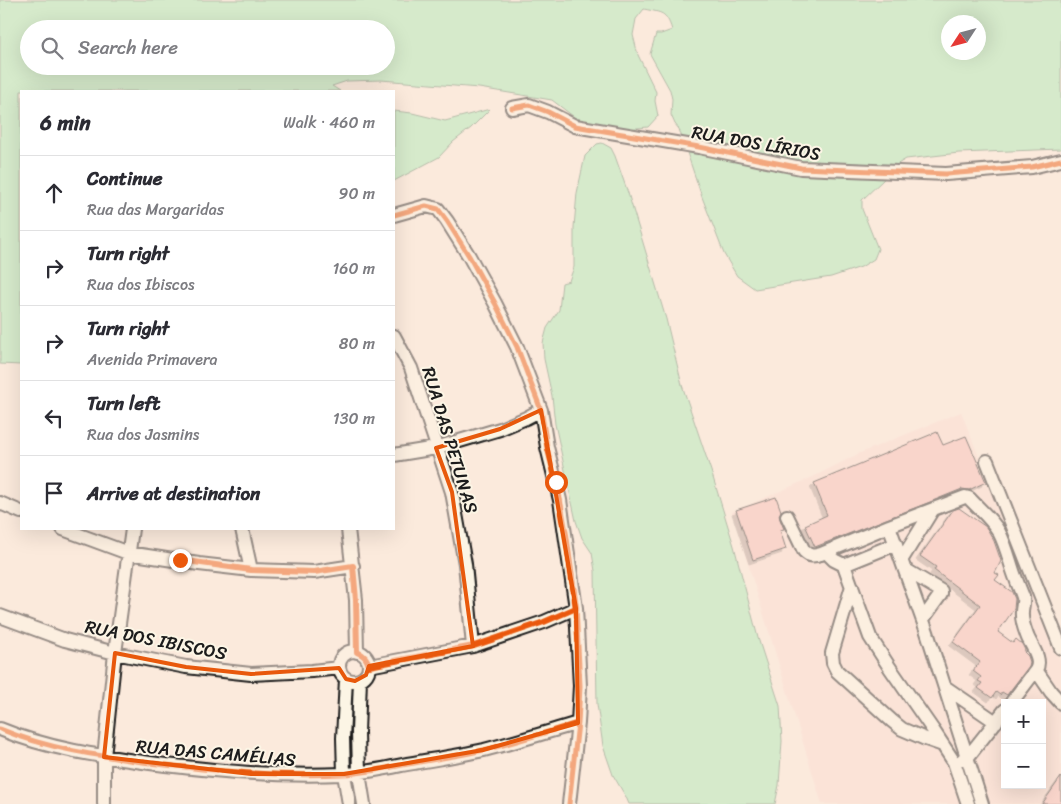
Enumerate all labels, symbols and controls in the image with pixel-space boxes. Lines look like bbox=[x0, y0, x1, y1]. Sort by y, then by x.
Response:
north arrow bbox=[941, 15, 986, 60]
search box bbox=[20, 20, 395, 75]
text: Search here bbox=[78, 31, 178, 64]
icon: search bbox=[38, 34, 66, 62]
text: 6 min bbox=[40, 104, 91, 142]
text: Walk · 460 m bbox=[283, 108, 375, 137]
street label: RUA DOS LÍRIOS bbox=[689, 116, 823, 170]
text: Continue bbox=[87, 162, 163, 195]
icon: ahead bbox=[40, 179, 68, 207]
text: 90 m bbox=[339, 179, 375, 208]
text: Rua das Margaridas bbox=[87, 195, 224, 224]
text: Turn right bbox=[87, 237, 169, 270]
icon: right bbox=[40, 254, 68, 282]
text: 160 m bbox=[332, 254, 375, 283]
text: Rua dos Ibiscos bbox=[87, 270, 195, 299]
text: Turn right bbox=[87, 312, 169, 345]
icon: right bbox=[40, 329, 68, 357]
text: 80 m bbox=[339, 329, 375, 358]
text: Avenida Primavera bbox=[87, 345, 218, 374]
street label: RUA DAS PETUNAS bbox=[412, 363, 488, 517]
text: Turn left bbox=[87, 387, 160, 420]
icon: left bbox=[40, 404, 68, 432]
text: 130 m bbox=[333, 404, 375, 433]
text: Rua dos Jasmins bbox=[87, 420, 199, 449]
route start bbox=[545, 471, 568, 494]
text: Arrive at destination bbox=[87, 477, 260, 510]
icon: arrive bbox=[40, 479, 68, 507]
route end bbox=[169, 549, 192, 572]
street label: RUA DOS IBISCOS bbox=[82, 611, 230, 669]
map controls bbox=[1001, 699, 1046, 789]
button: + bbox=[1001, 699, 1046, 744]
street label: RUA DAS CAMÉLIAS bbox=[135, 730, 297, 776]
button: − bbox=[1001, 744, 1046, 789]

